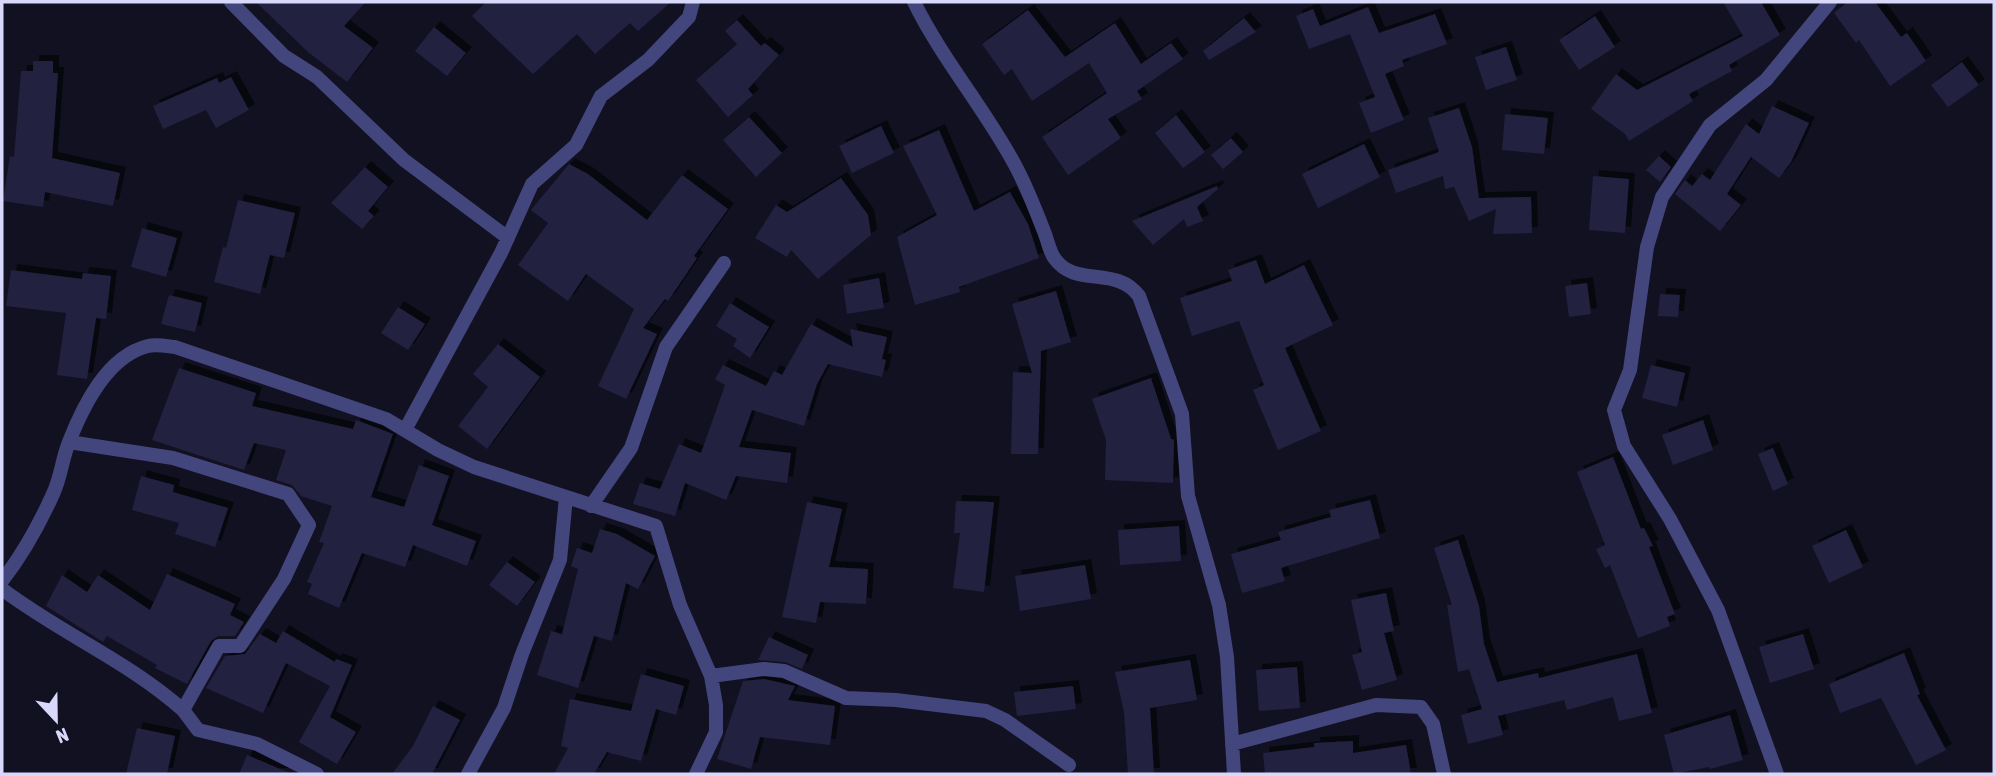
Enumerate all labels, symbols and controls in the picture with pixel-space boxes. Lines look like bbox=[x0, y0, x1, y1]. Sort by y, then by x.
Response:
north arrow bbox=[21, 685, 91, 755]
text: N bbox=[53, 723, 72, 748]

